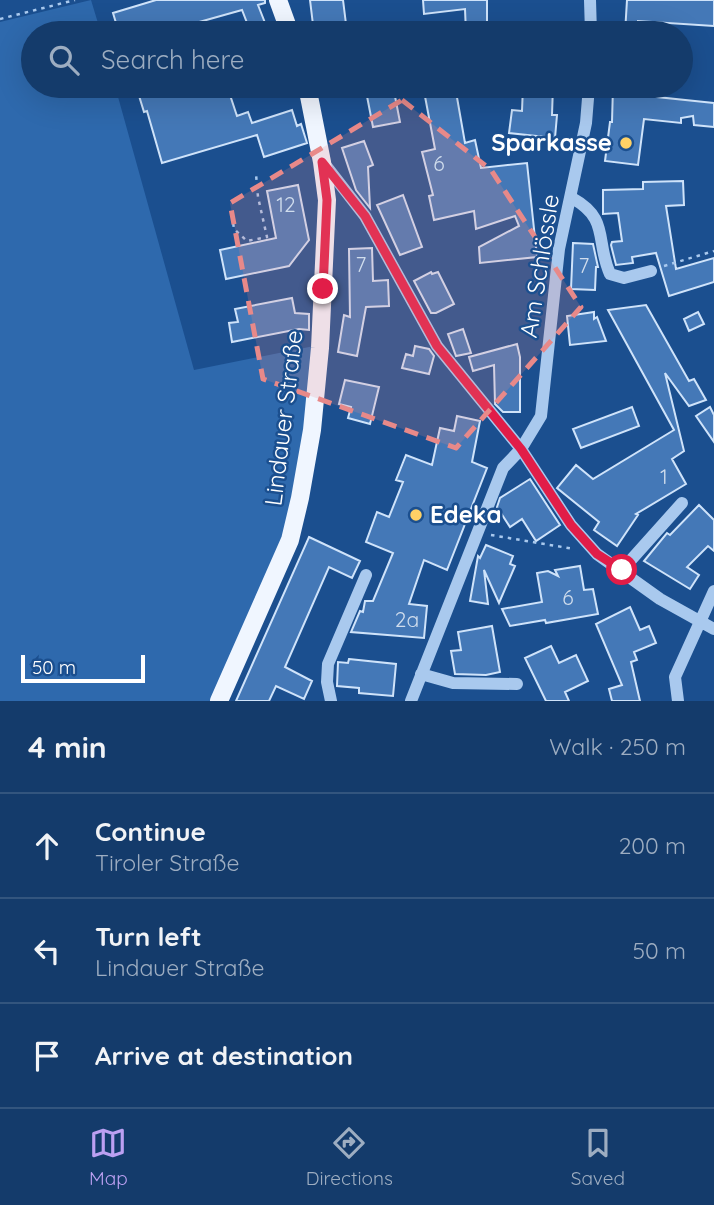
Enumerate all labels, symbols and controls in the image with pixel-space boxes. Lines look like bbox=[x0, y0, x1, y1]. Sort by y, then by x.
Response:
search box bbox=[21, 21, 693, 98]
icon: search bbox=[45, 41, 83, 79]
text: Search here bbox=[101, 43, 245, 76]
place label: Sparkasse bbox=[491, 127, 612, 157]
marker: Sparkasse bbox=[618, 135, 634, 151]
house number: 6 bbox=[433, 150, 445, 176]
house number: 12 bbox=[276, 191, 296, 217]
street label: Am Schlössle bbox=[513, 192, 565, 340]
house number: 7 bbox=[356, 251, 367, 277]
house number: 7 bbox=[579, 252, 590, 278]
route end bbox=[307, 273, 338, 304]
street label: Lindauer Straße bbox=[257, 328, 309, 507]
house number: 1 bbox=[660, 463, 668, 489]
place label: Edeka bbox=[430, 499, 501, 529]
marker: Edeka bbox=[408, 507, 424, 523]
route start bbox=[606, 554, 637, 585]
house number: 6 bbox=[562, 584, 574, 610]
house number: 2a bbox=[395, 606, 419, 632]
scale bar bbox=[21, 652, 145, 684]
text: 50 m bbox=[32, 655, 76, 679]
text: 4 min bbox=[28, 728, 107, 766]
text: Walk · 250 m bbox=[549, 732, 686, 761]
text: Continue bbox=[95, 815, 206, 848]
icon: ahead bbox=[28, 827, 66, 865]
text: 200 m bbox=[619, 831, 686, 860]
text: Tiroler Straße bbox=[95, 848, 239, 877]
text: Turn left bbox=[95, 920, 202, 953]
icon: left bbox=[28, 932, 66, 970]
text: 50 m bbox=[633, 936, 686, 965]
text: Lindauer Straße bbox=[95, 953, 265, 982]
icon: arrive bbox=[28, 1037, 66, 1075]
text: Arrive at destination bbox=[95, 1039, 353, 1072]
tab: Map bbox=[89, 1124, 128, 1190]
tab: Directions bbox=[306, 1124, 393, 1190]
tab: Saved bbox=[571, 1124, 625, 1190]

